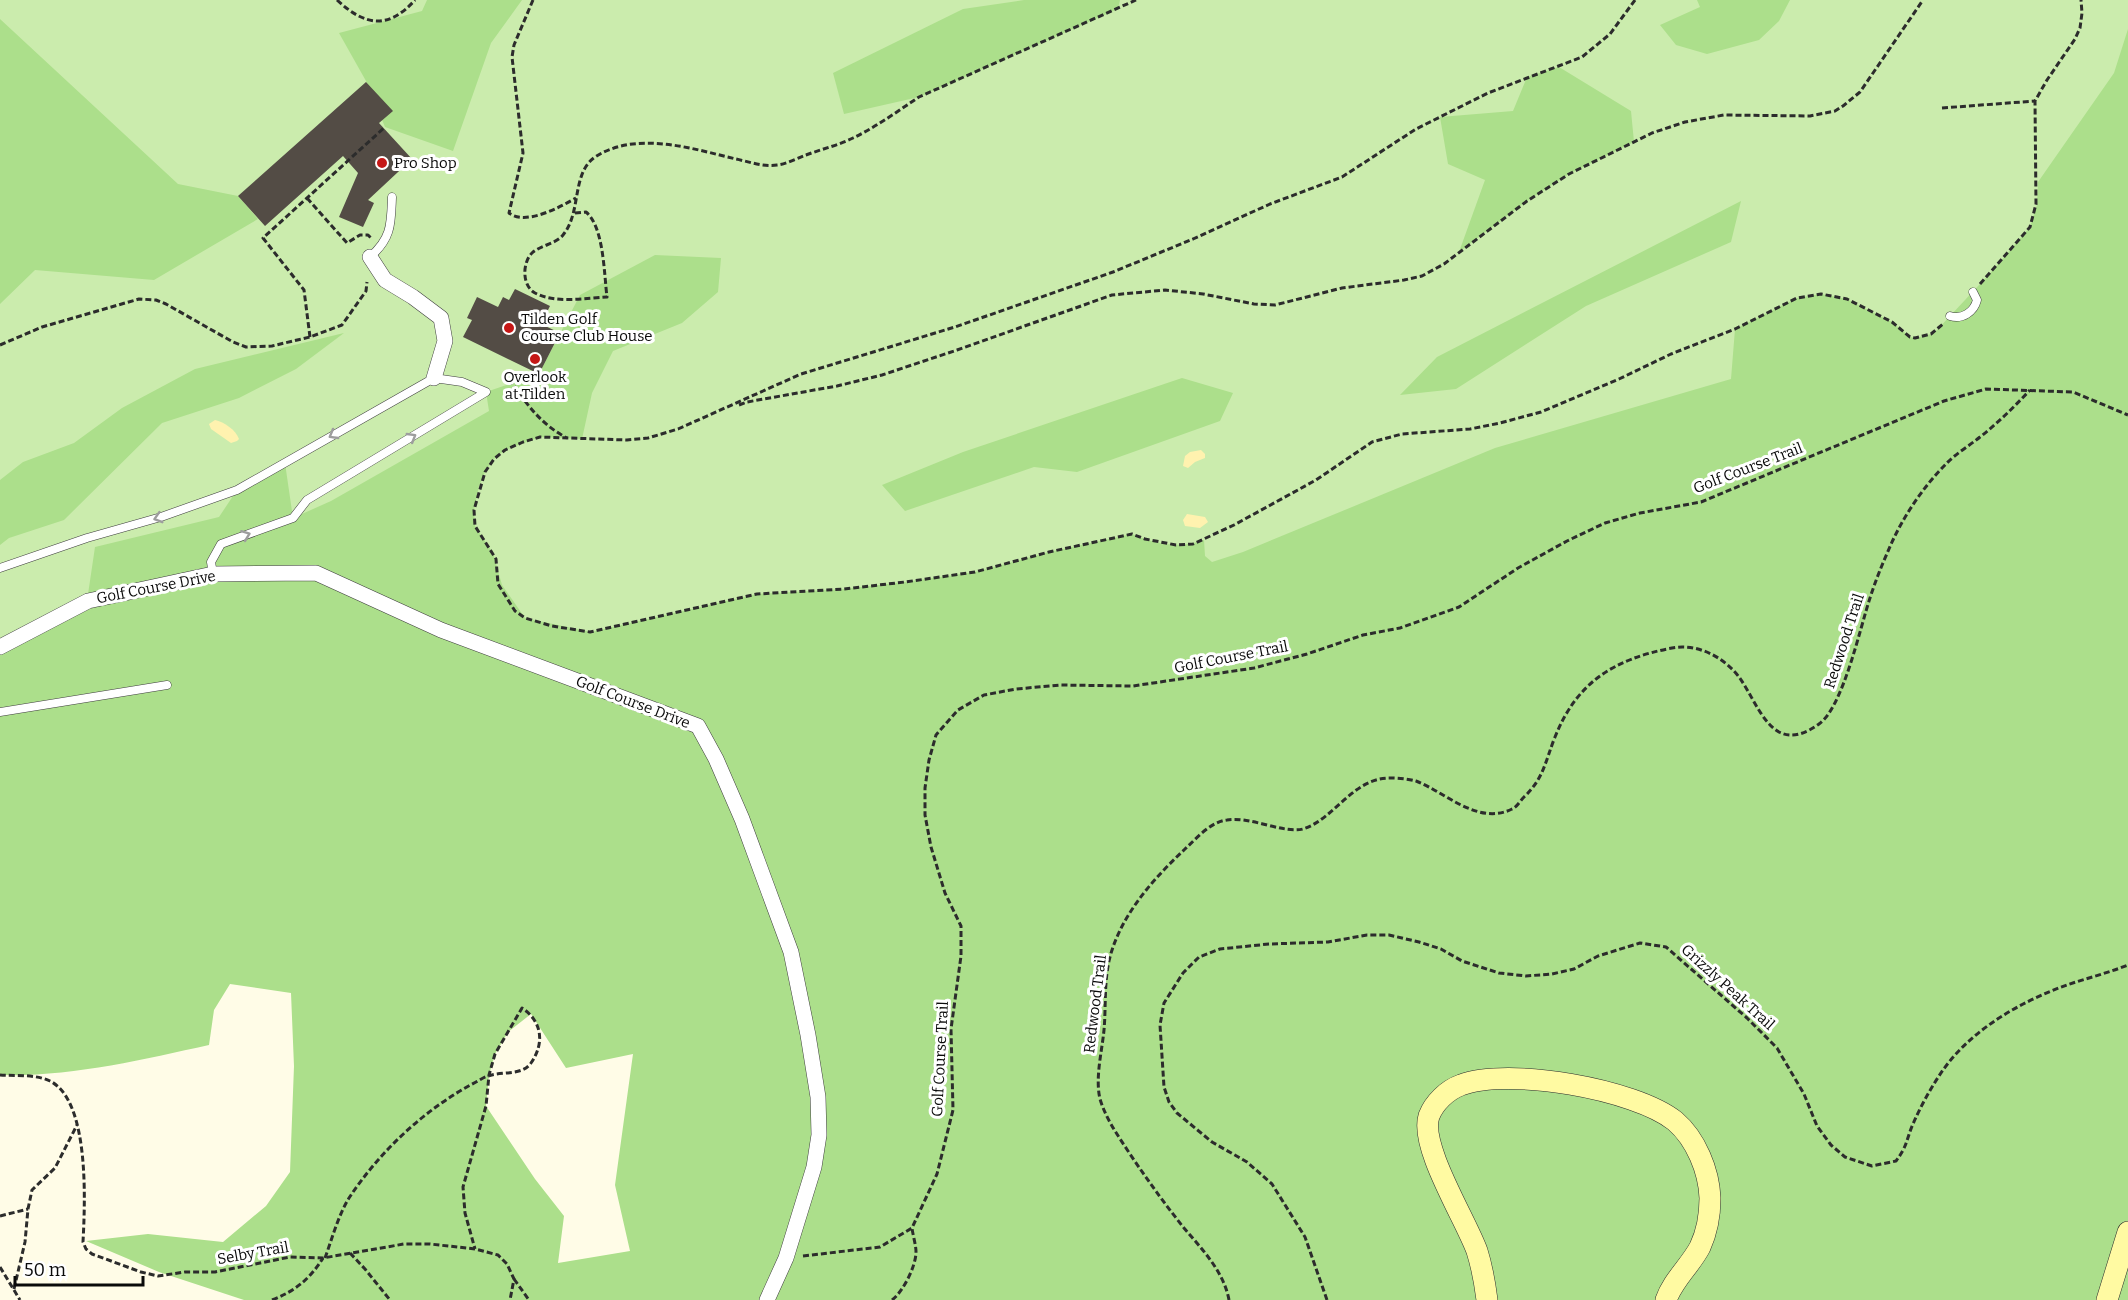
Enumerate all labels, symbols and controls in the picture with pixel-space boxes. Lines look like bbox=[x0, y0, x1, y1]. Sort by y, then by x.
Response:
place label: Pro Shop bbox=[394, 154, 457, 172]
marker: Pro Shop bbox=[375, 156, 389, 170]
place label: Tilden Golf Course Club House bbox=[521, 310, 653, 345]
marker: Tilden Golf Course Club House bbox=[502, 321, 516, 335]
marker: Overlook at Tilden bbox=[528, 352, 542, 366]
place label: Overlook at Tilden bbox=[503, 368, 567, 403]
one-way arrow bbox=[329, 428, 340, 440]
one-way arrow bbox=[406, 433, 416, 445]
street label: Golf Course Trail bbox=[1691, 439, 1805, 497]
one-way arrow bbox=[153, 511, 163, 523]
one-way arrow bbox=[240, 529, 251, 542]
street label: Golf Course Drive bbox=[95, 567, 217, 607]
street label: Redwood Trail bbox=[1820, 591, 1868, 691]
street label: Golf Course Trail bbox=[1172, 637, 1290, 677]
street label: Golf Course Drive bbox=[573, 672, 693, 732]
street label: Grizzly Peak Trail bbox=[1678, 940, 1778, 1034]
street label: Redwood Trail bbox=[1080, 954, 1110, 1054]
street label: Golf Course Trail bbox=[928, 1001, 952, 1117]
street label: Selby Trail bbox=[216, 1238, 290, 1268]
scale bar bbox=[15, 1249, 142, 1287]
text: 50 m bbox=[24, 1259, 66, 1281]

